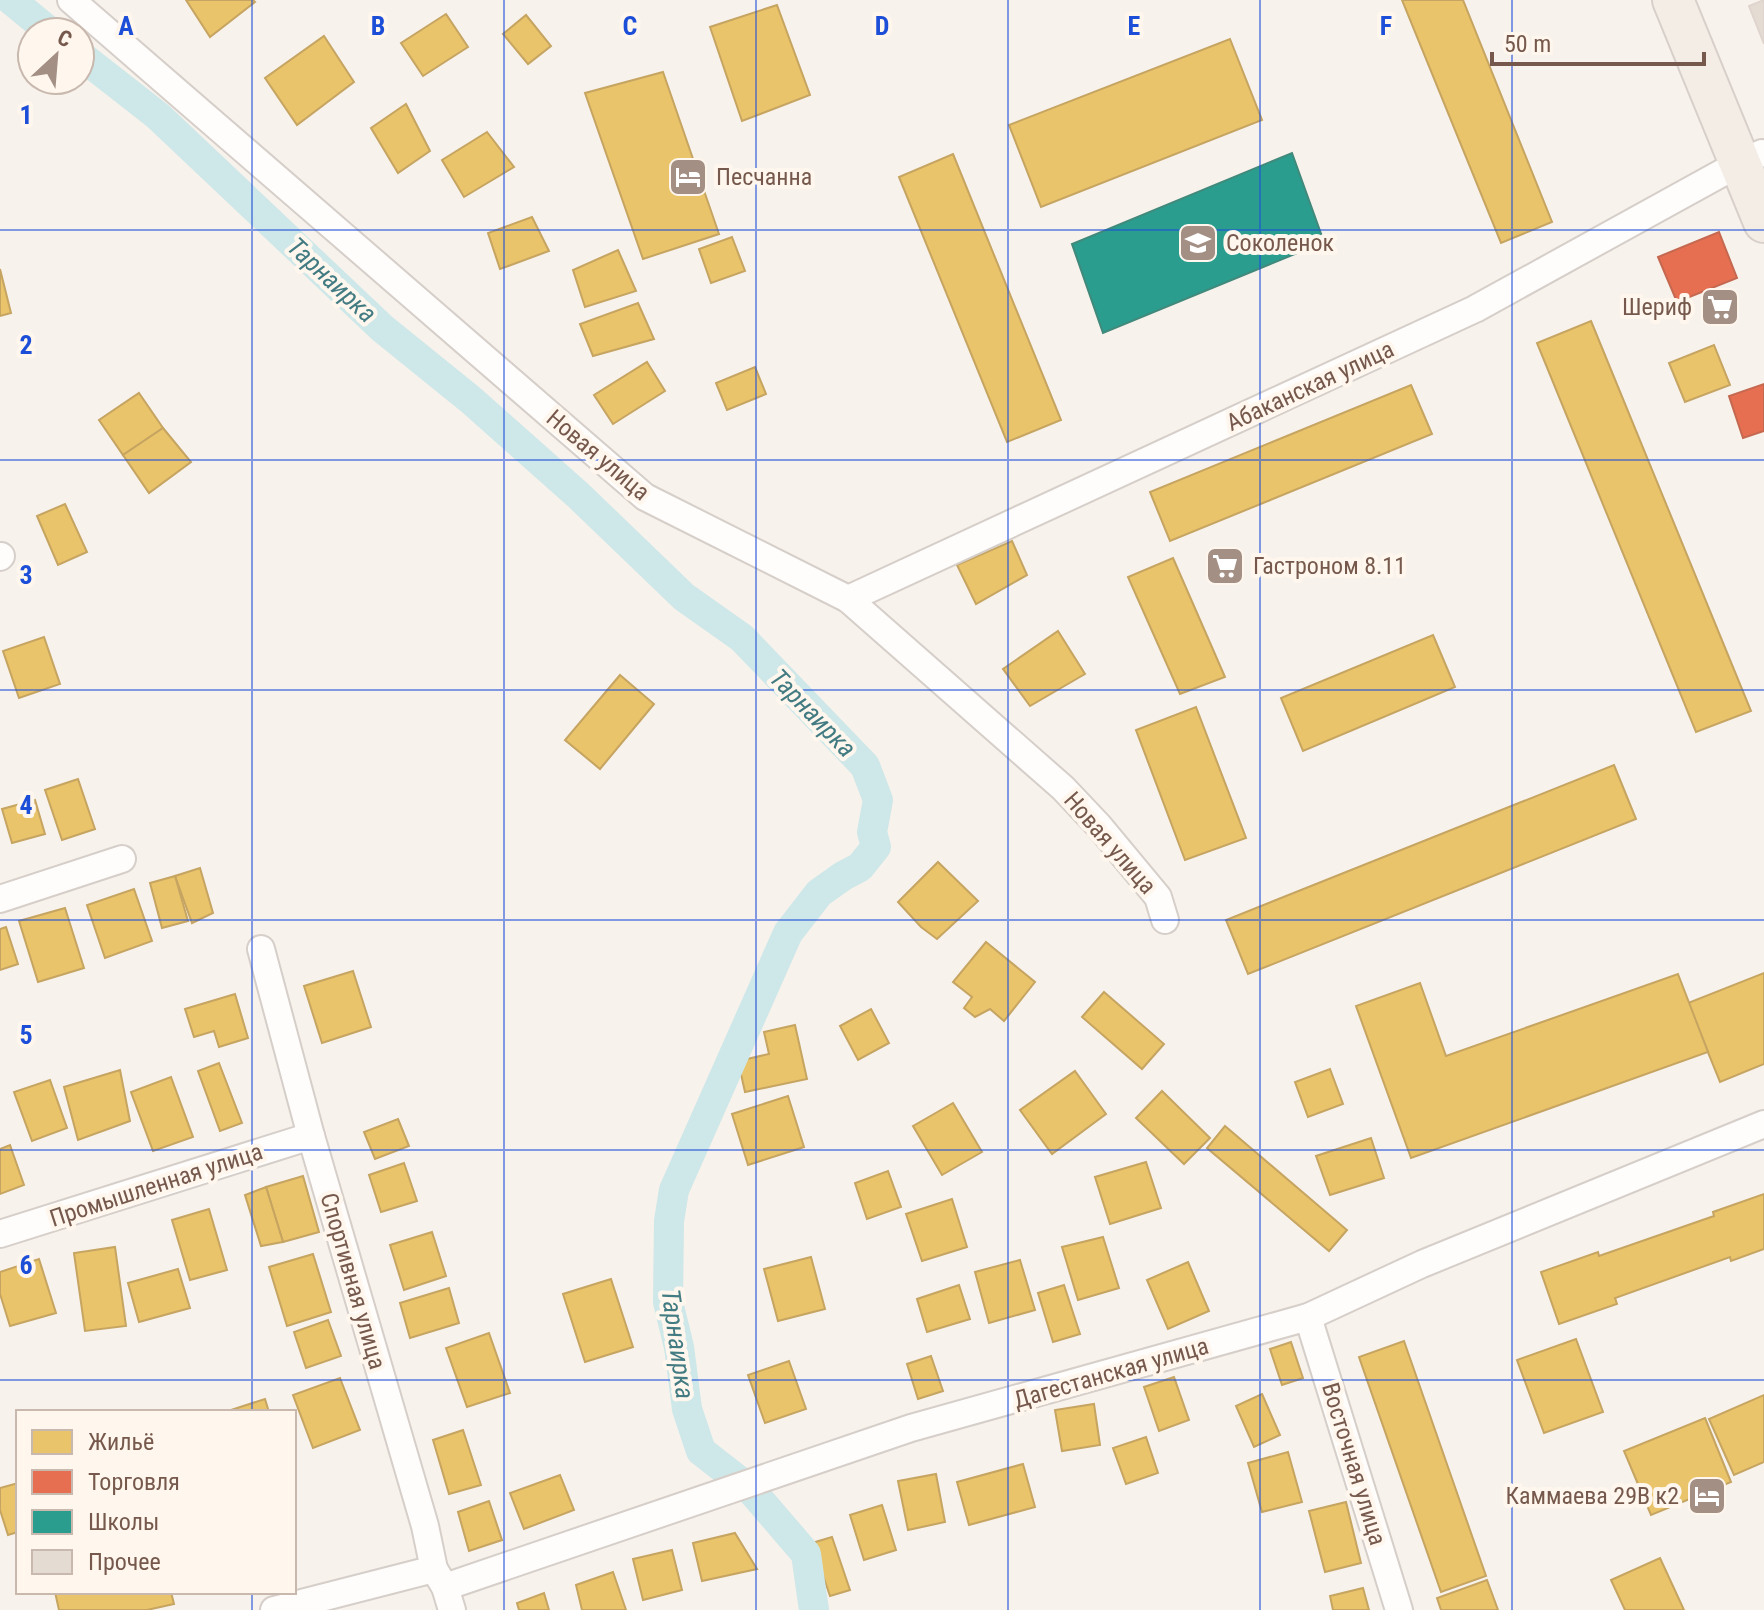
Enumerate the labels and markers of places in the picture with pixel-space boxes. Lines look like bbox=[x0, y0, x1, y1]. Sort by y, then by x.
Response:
hotel icon: Песчанна bbox=[667, 156, 709, 198]
place label: Песчанна bbox=[716, 163, 812, 191]
school or university icon: Соколенок bbox=[1177, 222, 1219, 264]
place label: Соколенок bbox=[1226, 229, 1335, 257]
supermarket icon: Шериф bbox=[1699, 286, 1741, 328]
place label: Шериф bbox=[1622, 293, 1692, 321]
supermarket icon: Гастроном 8.11 bbox=[1204, 545, 1246, 587]
place label: Гастроном 8.11 bbox=[1253, 552, 1406, 580]
hotel icon: Каммаева 29В к2 bbox=[1686, 1475, 1728, 1517]
place label: Каммаева 29В к2 bbox=[1506, 1482, 1679, 1510]

